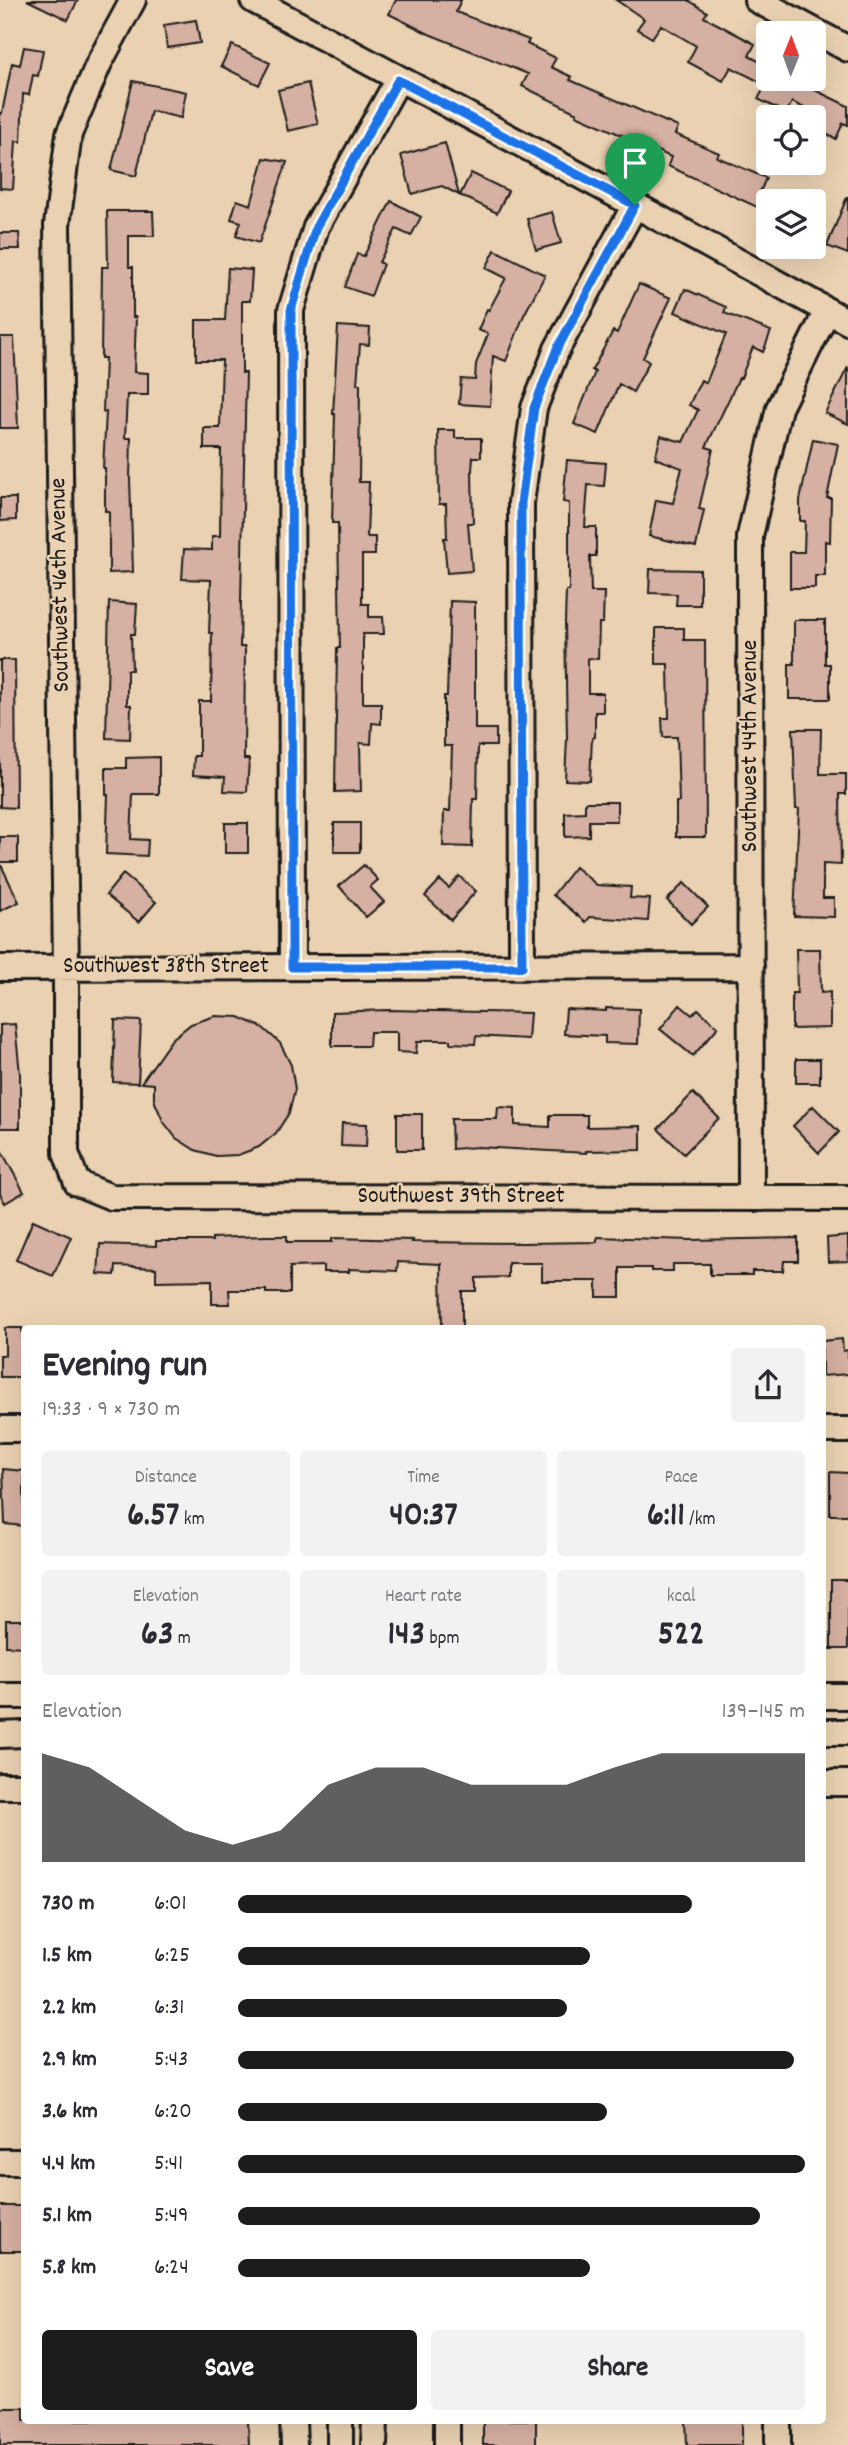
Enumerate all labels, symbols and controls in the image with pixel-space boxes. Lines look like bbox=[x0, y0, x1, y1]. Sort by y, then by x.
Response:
north arrow bbox=[756, 21, 826, 91]
map controls bbox=[756, 21, 826, 259]
button: locate bbox=[756, 105, 826, 175]
pin bbox=[605, 133, 665, 205]
icon: arrive bbox=[616, 144, 654, 182]
button: layers bbox=[756, 189, 826, 259]
street label: Southwest 46th Avenue bbox=[42, 477, 80, 693]
street label: Southwest 44th Avenue bbox=[734, 640, 768, 852]
street label: Southwest 38th Street bbox=[63, 950, 269, 984]
street label: Southwest 39th Street bbox=[357, 1180, 565, 1214]
text: Evening run bbox=[42, 1340, 207, 1395]
button: share bbox=[731, 1348, 805, 1422]
text: 19:33 · 9 × 730 m bbox=[42, 1394, 180, 1427]
text: Distance bbox=[135, 1465, 197, 1492]
text: Time bbox=[407, 1465, 440, 1492]
text: Pace bbox=[664, 1465, 698, 1492]
text: 6.57 bbox=[127, 1492, 180, 1542]
text: 40:37 bbox=[389, 1492, 458, 1542]
text: 6:11 bbox=[647, 1492, 685, 1542]
text: km bbox=[180, 1507, 205, 1534]
text: /km bbox=[685, 1507, 716, 1534]
text: Elevation bbox=[133, 1584, 199, 1611]
text: Heart rate bbox=[385, 1584, 462, 1611]
text: kcal bbox=[667, 1584, 696, 1611]
text: 63 bbox=[141, 1611, 173, 1661]
text: 143 bbox=[387, 1611, 425, 1661]
text: 522 bbox=[658, 1611, 705, 1661]
text: m bbox=[173, 1626, 191, 1653]
text: bpm bbox=[425, 1626, 460, 1653]
text: Elevation bbox=[42, 1696, 122, 1729]
text: 139–145 m bbox=[722, 1696, 805, 1729]
text: 730 m bbox=[42, 1888, 95, 1921]
text: 6:01 bbox=[154, 1888, 187, 1921]
text: 1.5 km bbox=[42, 1940, 92, 1973]
text: 6:25 bbox=[154, 1940, 190, 1973]
text: 2.2 km bbox=[42, 1992, 96, 2025]
text: 6:31 bbox=[154, 1992, 184, 2025]
text: 2.9 km bbox=[42, 2044, 97, 2077]
text: 5:43 bbox=[154, 2044, 188, 2077]
text: 3.6 km bbox=[42, 2096, 98, 2129]
text: 6:20 bbox=[154, 2096, 192, 2129]
text: 4.4 km bbox=[42, 2148, 95, 2181]
text: 5:41 bbox=[154, 2148, 183, 2181]
text: 5.1 km bbox=[42, 2200, 92, 2233]
text: 5:49 bbox=[154, 2200, 189, 2233]
text: 5.8 km bbox=[42, 2252, 96, 2285]
text: 6:24 bbox=[154, 2252, 189, 2285]
button: Save bbox=[42, 2330, 417, 2410]
button: Share bbox=[431, 2330, 805, 2410]

